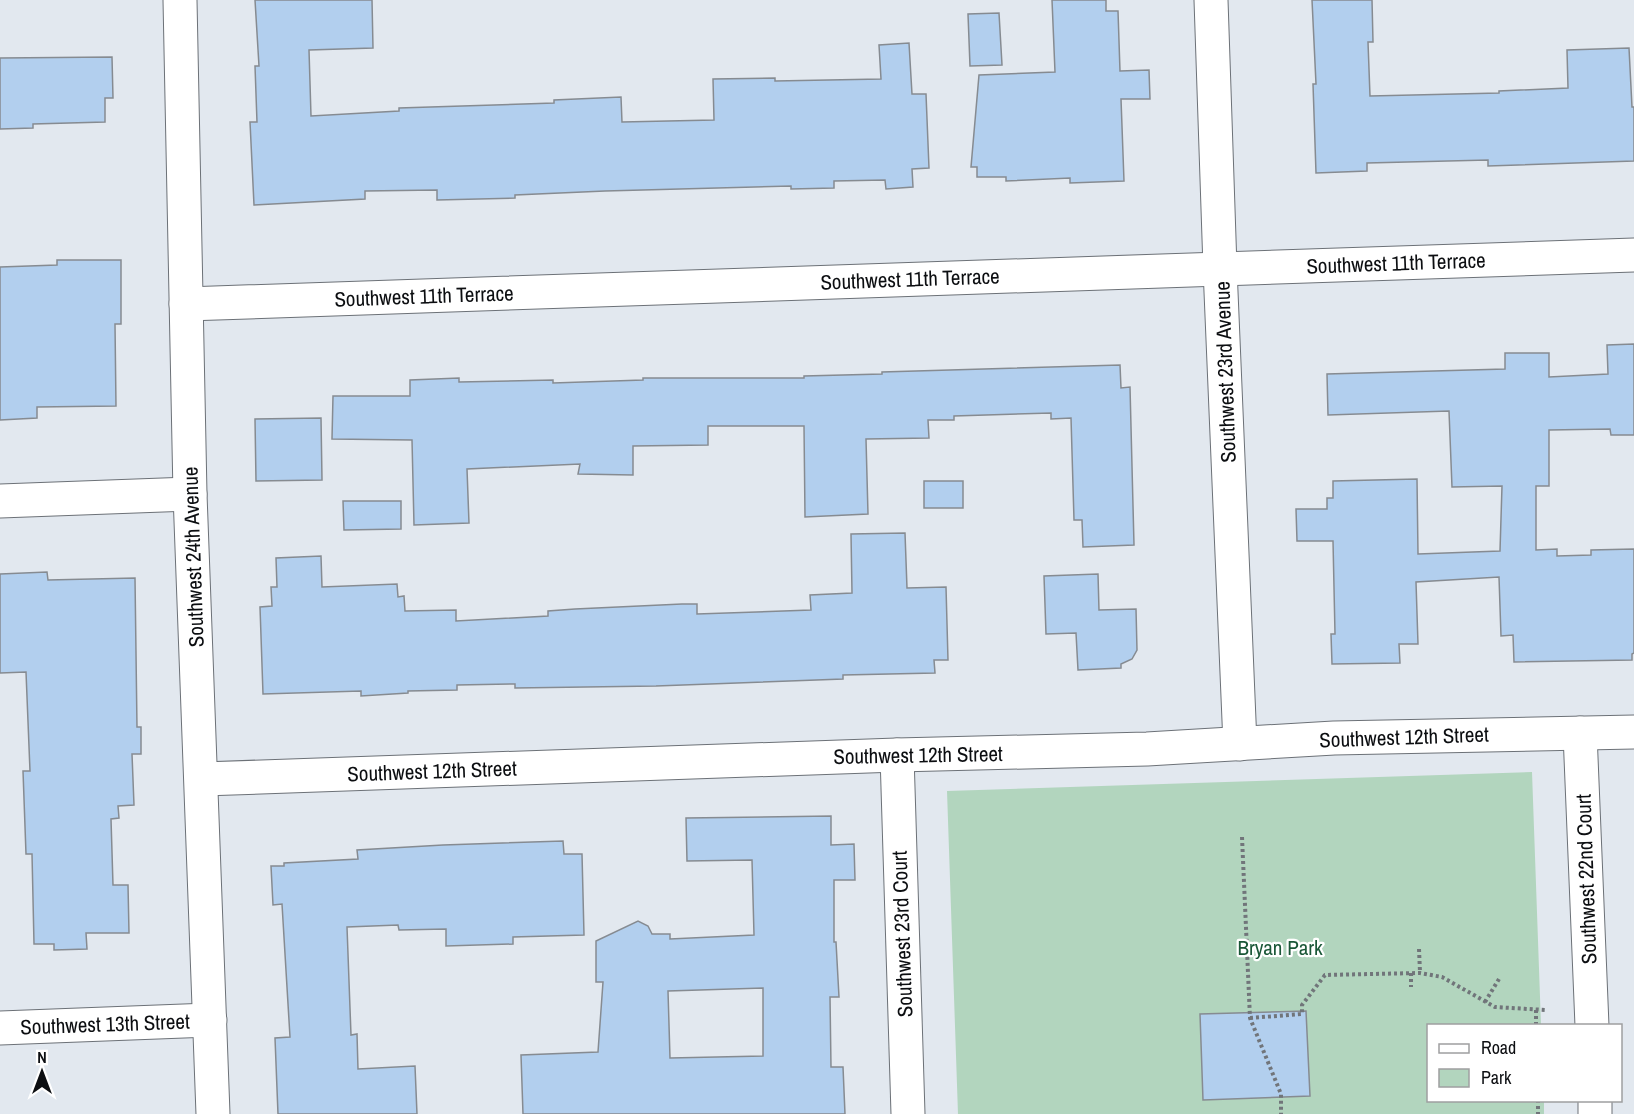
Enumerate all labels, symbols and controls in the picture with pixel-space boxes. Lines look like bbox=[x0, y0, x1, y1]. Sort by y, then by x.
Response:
street label: Southwest 11th Terrace bbox=[1306, 245, 1486, 281]
street label: Southwest 11th Terrace bbox=[820, 261, 1000, 297]
street label: Southwest 11th Terrace bbox=[334, 278, 514, 314]
street label: Southwest 23rd Avenue bbox=[1207, 281, 1243, 463]
street label: Southwest 24th Avenue bbox=[175, 466, 211, 648]
street label: Southwest 12th Street bbox=[1319, 720, 1489, 754]
street label: Southwest 12th Street bbox=[833, 739, 1003, 771]
street label: Southwest 12th Street bbox=[347, 754, 517, 788]
street label: Southwest 22nd Court bbox=[1569, 793, 1603, 965]
street label: Southwest 23rd Court bbox=[885, 850, 919, 1018]
park label: Bryan Park bbox=[1237, 933, 1323, 962]
street label: Southwest 13th Street bbox=[20, 1007, 190, 1041]
legend bbox=[1427, 1024, 1622, 1102]
text: Road bbox=[1481, 1035, 1516, 1060]
north arrow bbox=[12, 1042, 72, 1102]
text: N bbox=[37, 1046, 47, 1068]
text: Park bbox=[1481, 1065, 1512, 1090]

